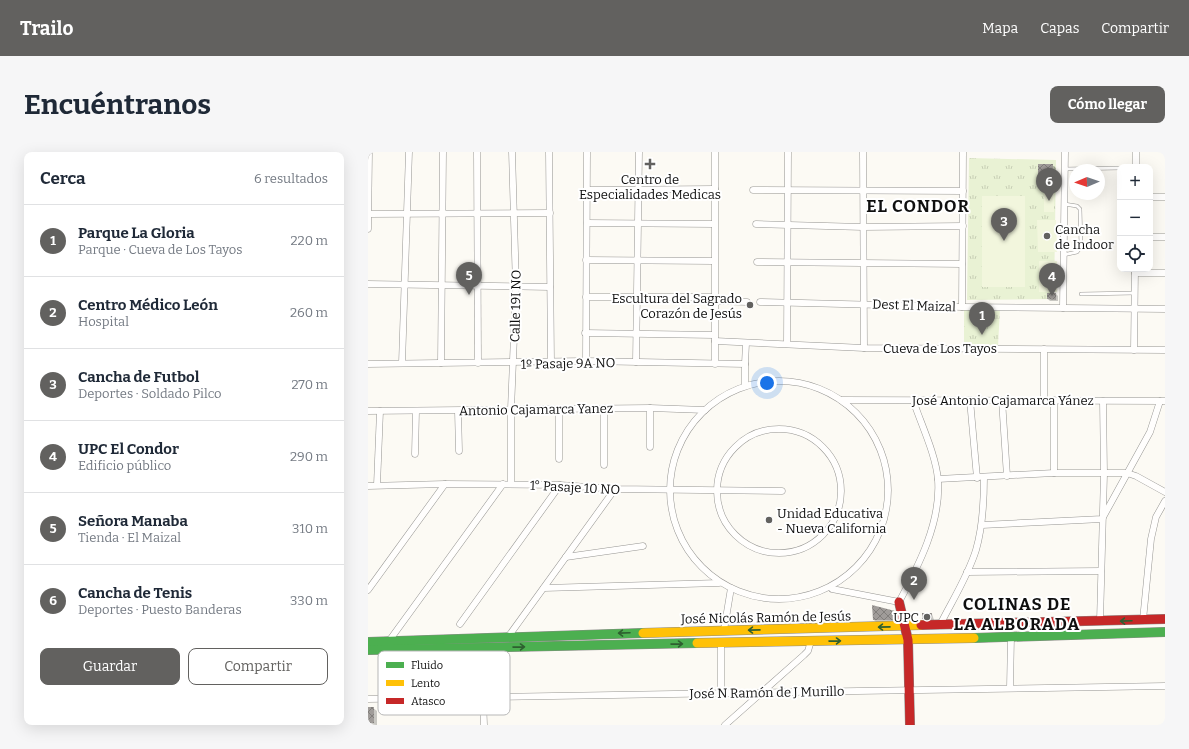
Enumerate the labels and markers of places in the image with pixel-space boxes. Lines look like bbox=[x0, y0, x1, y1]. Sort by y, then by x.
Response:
marker: Centro de Especialidades Medicas bbox=[644, 158, 656, 170]
pin: 6 bbox=[1036, 168, 1062, 201]
place label: Centro de Especialidades Medicas bbox=[579, 172, 721, 202]
pin: 3 bbox=[991, 208, 1017, 241]
place label: Cancha de Indoor bbox=[1055, 222, 1114, 252]
marker: Cancha de Indoor bbox=[1042, 231, 1052, 241]
pin: 5 bbox=[456, 262, 482, 295]
pin: 4 bbox=[1039, 263, 1065, 296]
place label: Escultura del Sagrado Corazón de Jesús bbox=[611, 291, 742, 321]
marker: Escultura del Sagrado Corazón de Jesús bbox=[745, 300, 755, 310]
pin: 1 bbox=[969, 302, 995, 335]
place label: Unidad Educativa - Nueva California bbox=[777, 506, 886, 536]
marker: Unidad Educativa - Nueva California bbox=[764, 515, 774, 525]
pin: 2 bbox=[901, 567, 927, 600]
place label: UPC bbox=[893, 610, 919, 625]
marker: UPC bbox=[922, 612, 932, 622]

